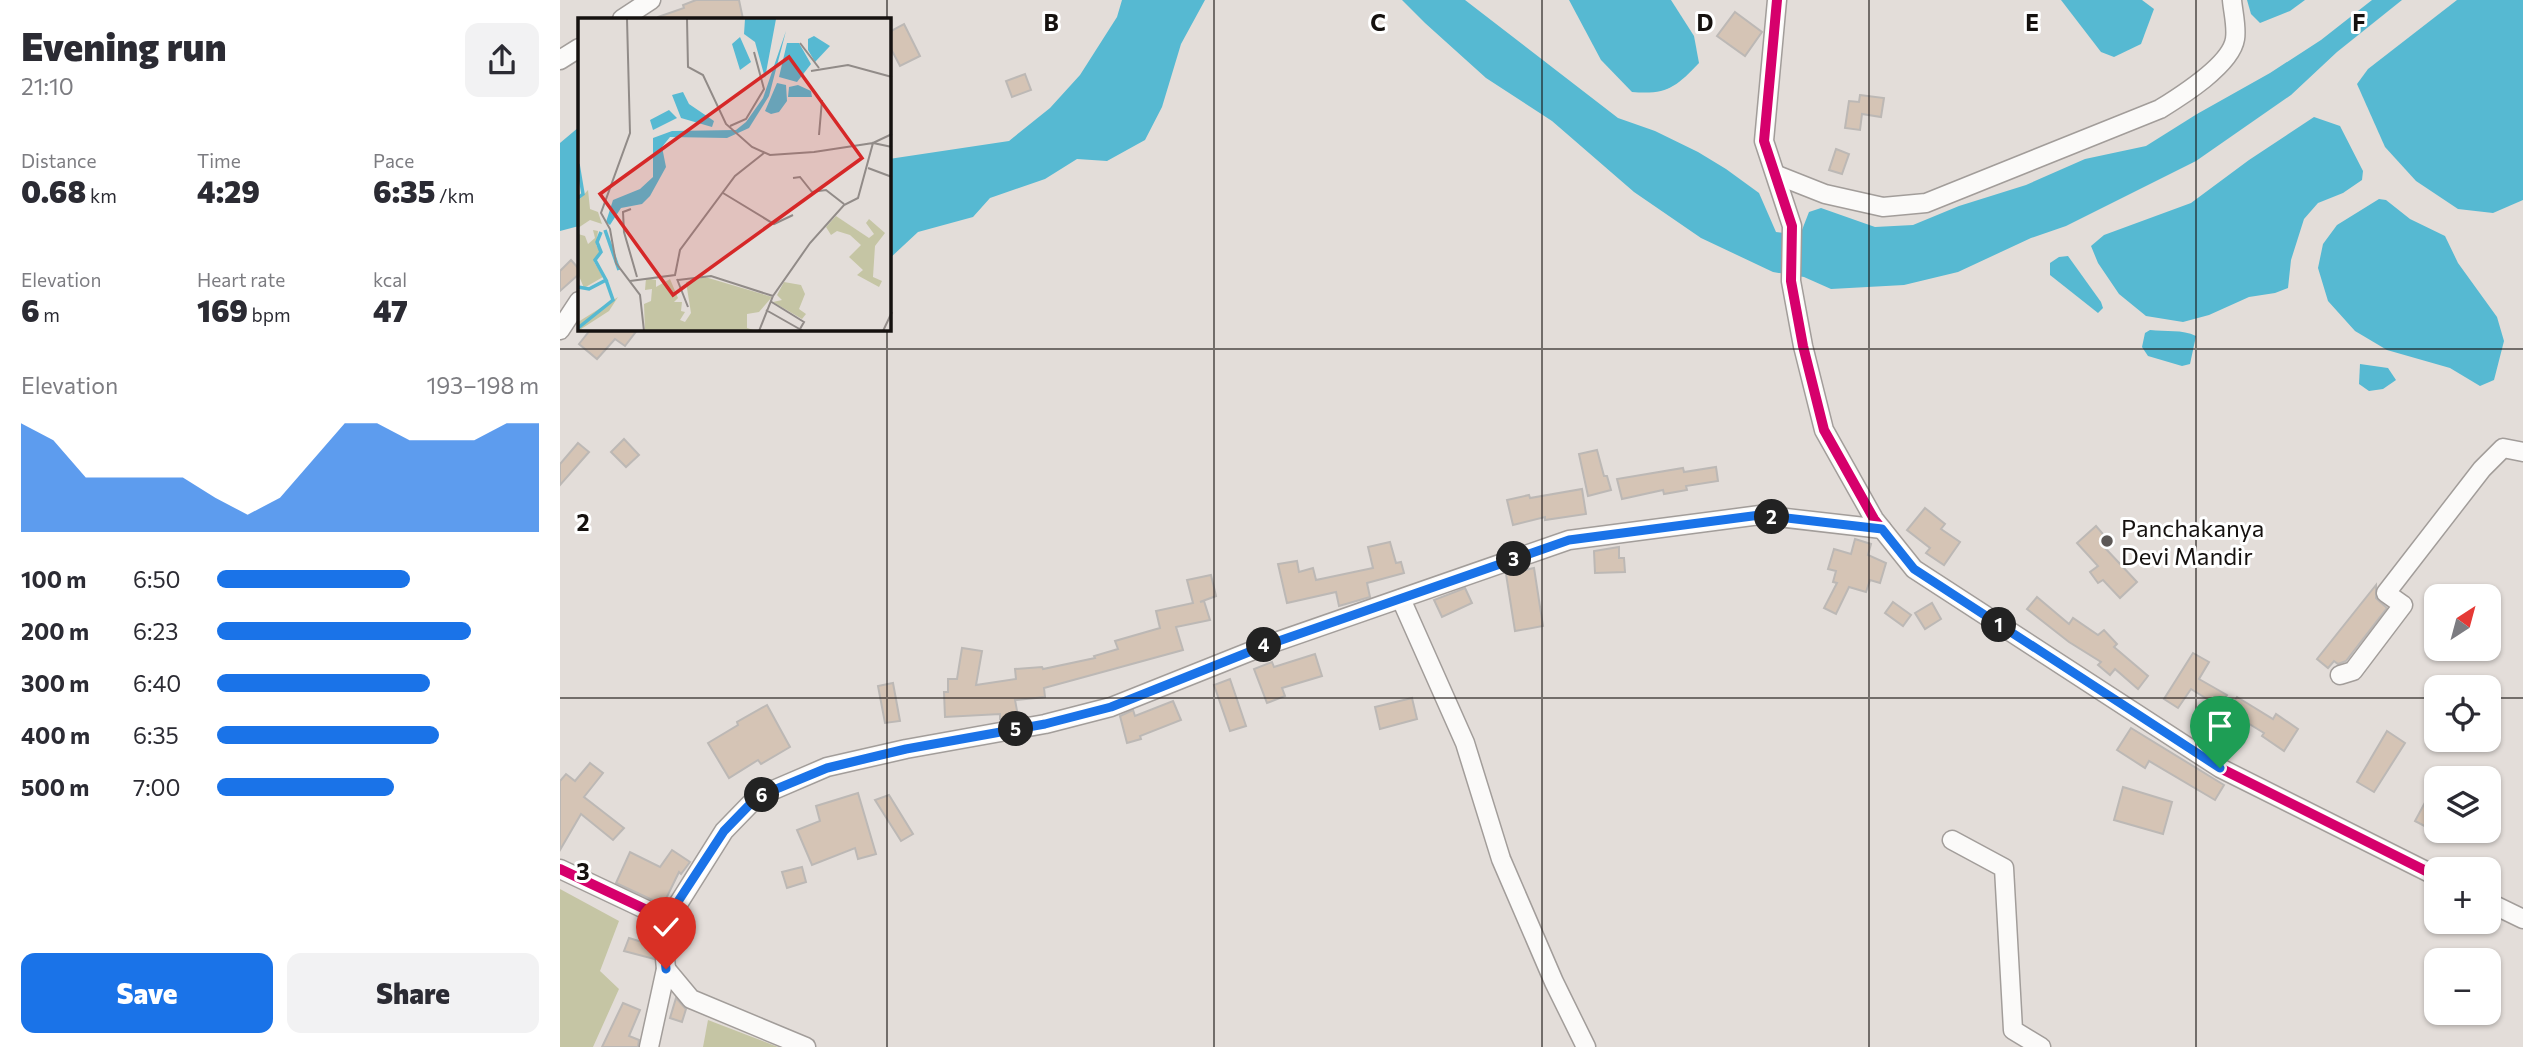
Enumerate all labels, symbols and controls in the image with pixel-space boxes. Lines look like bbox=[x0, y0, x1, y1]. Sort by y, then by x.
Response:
text: B bbox=[1043, 8, 1059, 36]
text: C bbox=[1370, 8, 1386, 36]
text: D bbox=[1697, 8, 1714, 36]
text: E bbox=[2025, 8, 2039, 36]
text: F bbox=[2352, 8, 2366, 36]
inset map bbox=[578, 18, 891, 331]
text: Evening run bbox=[21, 22, 227, 69]
button: share bbox=[465, 23, 539, 97]
text: 21:10 bbox=[21, 72, 74, 100]
text: Distance bbox=[21, 149, 97, 172]
text: Time bbox=[197, 149, 241, 172]
text: Pace bbox=[373, 149, 414, 172]
text: 0.68 bbox=[21, 172, 86, 209]
text: 4:29 bbox=[197, 172, 260, 209]
text: 6:35 bbox=[373, 172, 435, 209]
text: km bbox=[86, 184, 117, 207]
text: /km bbox=[435, 184, 474, 207]
text: Elevation bbox=[21, 268, 101, 291]
text: Heart rate bbox=[197, 268, 285, 291]
text: kcal bbox=[373, 268, 407, 291]
text: 6 bbox=[21, 291, 40, 328]
text: 169 bbox=[197, 291, 248, 328]
text: 47 bbox=[373, 291, 408, 328]
text: m bbox=[40, 303, 60, 326]
text: bpm bbox=[248, 303, 291, 326]
text: Elevation bbox=[21, 371, 118, 399]
text: 193–198 m bbox=[426, 371, 539, 399]
pin: 2 bbox=[1754, 500, 1790, 534]
text: 2 bbox=[1766, 505, 1777, 528]
text: 2 bbox=[576, 508, 590, 536]
place label: Panchakanya Devi Mandir bbox=[2121, 513, 2264, 570]
marker: Panchakanya Devi Mandir bbox=[2099, 533, 2115, 549]
pin: 3 bbox=[1496, 542, 1532, 576]
text: 3 bbox=[1508, 547, 1519, 570]
text: 100 m bbox=[21, 565, 86, 593]
text: 6:50 bbox=[133, 565, 181, 593]
north arrow bbox=[2424, 584, 2501, 662]
map controls bbox=[2424, 584, 2501, 1025]
pin: 1 bbox=[1982, 608, 2016, 642]
text: 1 bbox=[1994, 613, 2003, 636]
text: 200 m bbox=[21, 617, 89, 645]
text: 6:23 bbox=[133, 617, 178, 645]
pin: 4 bbox=[1246, 628, 1282, 662]
text: 4 bbox=[1258, 633, 1269, 656]
text: 300 m bbox=[21, 669, 89, 697]
text: 6:40 bbox=[133, 669, 181, 697]
button: locate bbox=[2424, 675, 2501, 752]
pin bbox=[2190, 696, 2250, 768]
icon: arrive bbox=[2201, 707, 2239, 745]
pin: 5 bbox=[998, 712, 1034, 746]
text: 5 bbox=[1010, 717, 1021, 740]
text: 400 m bbox=[21, 721, 90, 749]
text: 6:35 bbox=[133, 721, 179, 749]
button: layers bbox=[2424, 766, 2501, 843]
text: 500 m bbox=[21, 773, 89, 801]
text: 7:00 bbox=[133, 773, 181, 801]
pin: 6 bbox=[744, 778, 780, 812]
text: 6 bbox=[756, 783, 767, 806]
text: 3 bbox=[576, 857, 590, 885]
button: + bbox=[2424, 857, 2501, 934]
pin bbox=[636, 897, 696, 969]
icon: check bbox=[647, 908, 685, 946]
button: − bbox=[2424, 948, 2501, 1025]
button: Save bbox=[21, 953, 273, 1033]
button: Share bbox=[287, 953, 539, 1033]

